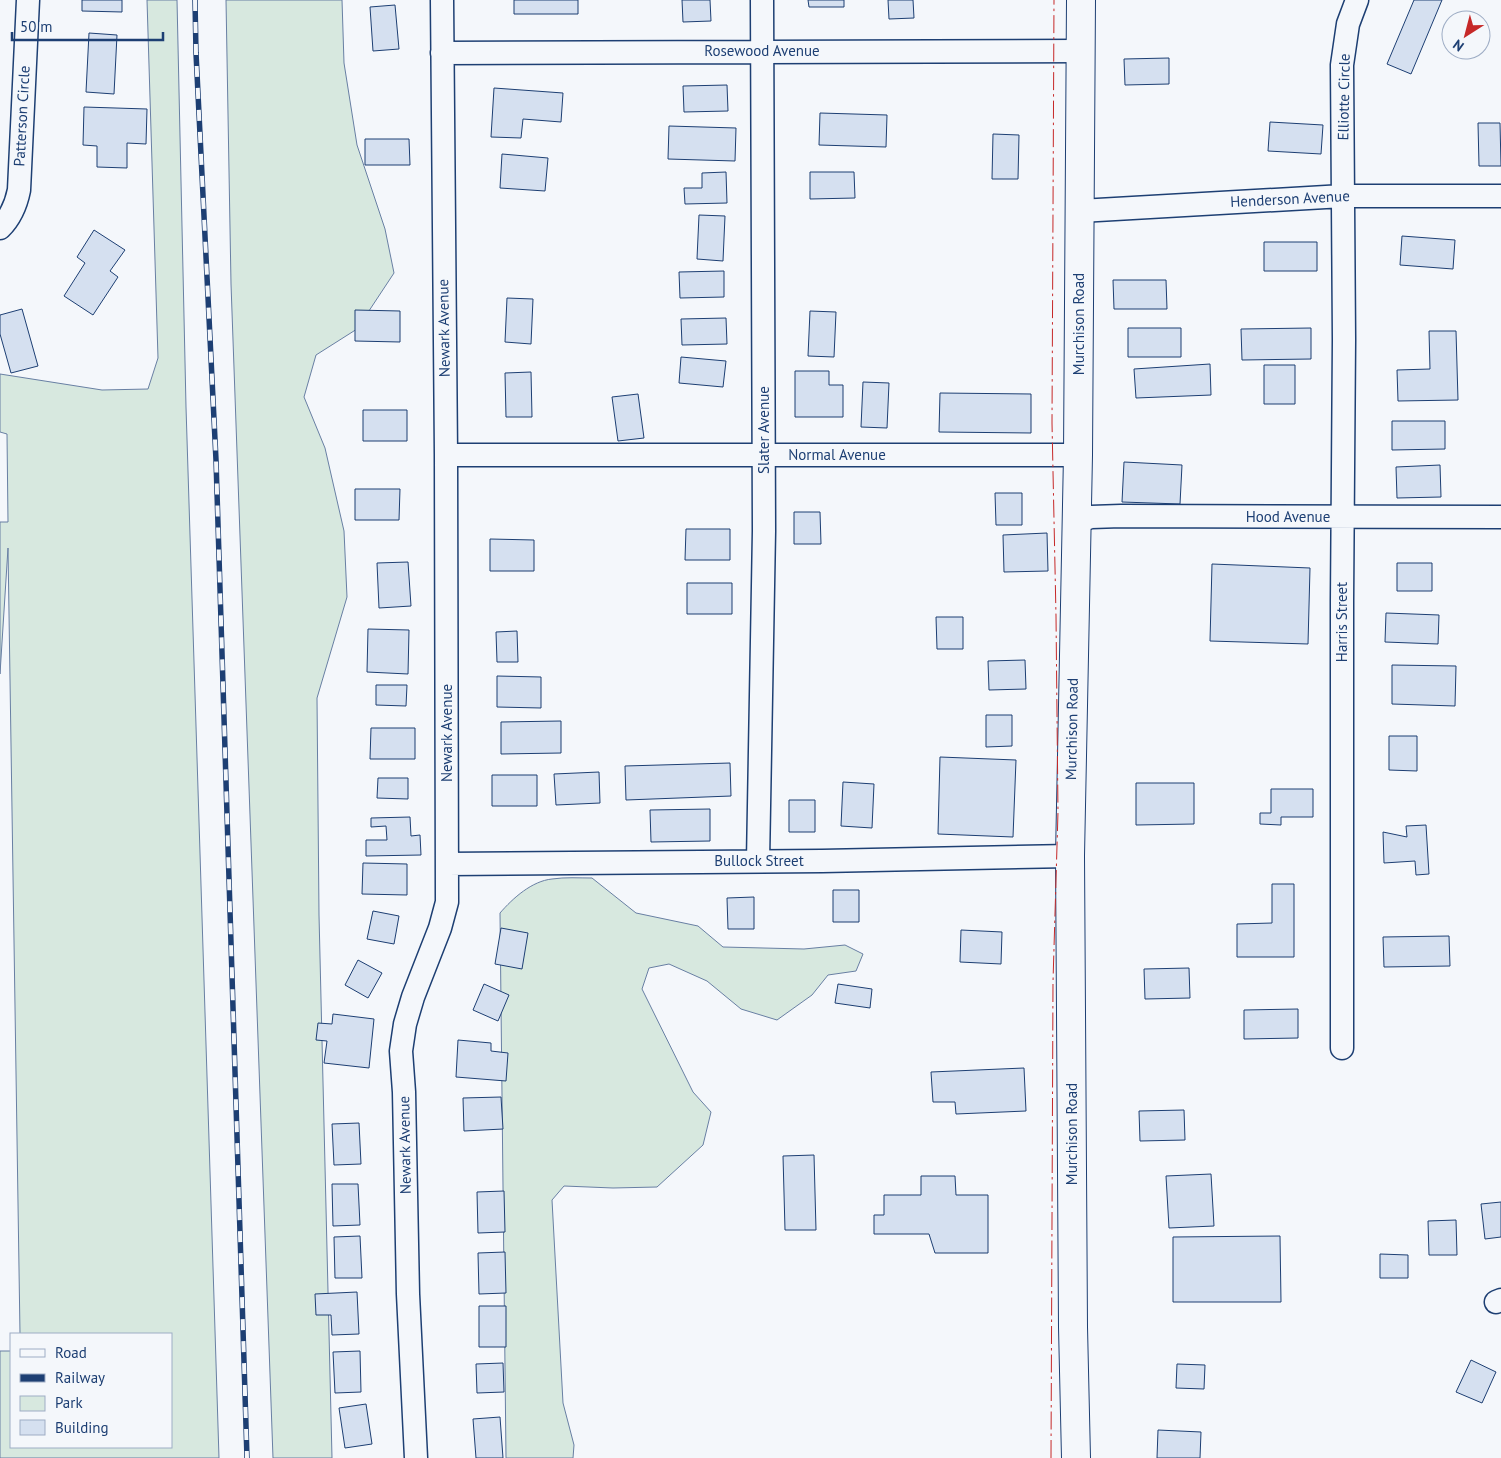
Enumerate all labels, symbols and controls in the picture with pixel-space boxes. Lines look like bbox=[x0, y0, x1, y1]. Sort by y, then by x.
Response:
scale bar bbox=[12, 10, 164, 42]
north arrow bbox=[1441, 10, 1491, 60]
text: 50 m bbox=[20, 17, 53, 36]
text: N bbox=[1449, 36, 1467, 56]
street label: Rosewood Avenue bbox=[704, 41, 820, 60]
street label: Elliotte Circle bbox=[1333, 53, 1354, 141]
street label: Patterson Circle bbox=[9, 65, 34, 167]
street label: Henderson Avenue bbox=[1230, 186, 1350, 211]
street label: Murchison Road bbox=[1069, 273, 1088, 375]
street label: Newark Avenue bbox=[433, 279, 454, 377]
street label: Slater Avenue bbox=[754, 386, 773, 474]
street label: Normal Avenue bbox=[788, 445, 886, 464]
street label: Hood Avenue bbox=[1246, 507, 1330, 526]
street label: Harris Street bbox=[1332, 582, 1351, 662]
street label: Murchison Road bbox=[1061, 678, 1082, 780]
street label: Newark Avenue bbox=[437, 684, 456, 782]
street label: Bullock Street bbox=[714, 851, 804, 870]
street label: Murchison Road bbox=[1062, 1083, 1081, 1185]
street label: Newark Avenue bbox=[394, 1096, 415, 1194]
legend bbox=[10, 1333, 172, 1448]
text: Road bbox=[55, 1343, 87, 1362]
text: Railway bbox=[55, 1368, 105, 1387]
text: Park bbox=[55, 1393, 83, 1412]
text: Building bbox=[55, 1418, 109, 1437]

